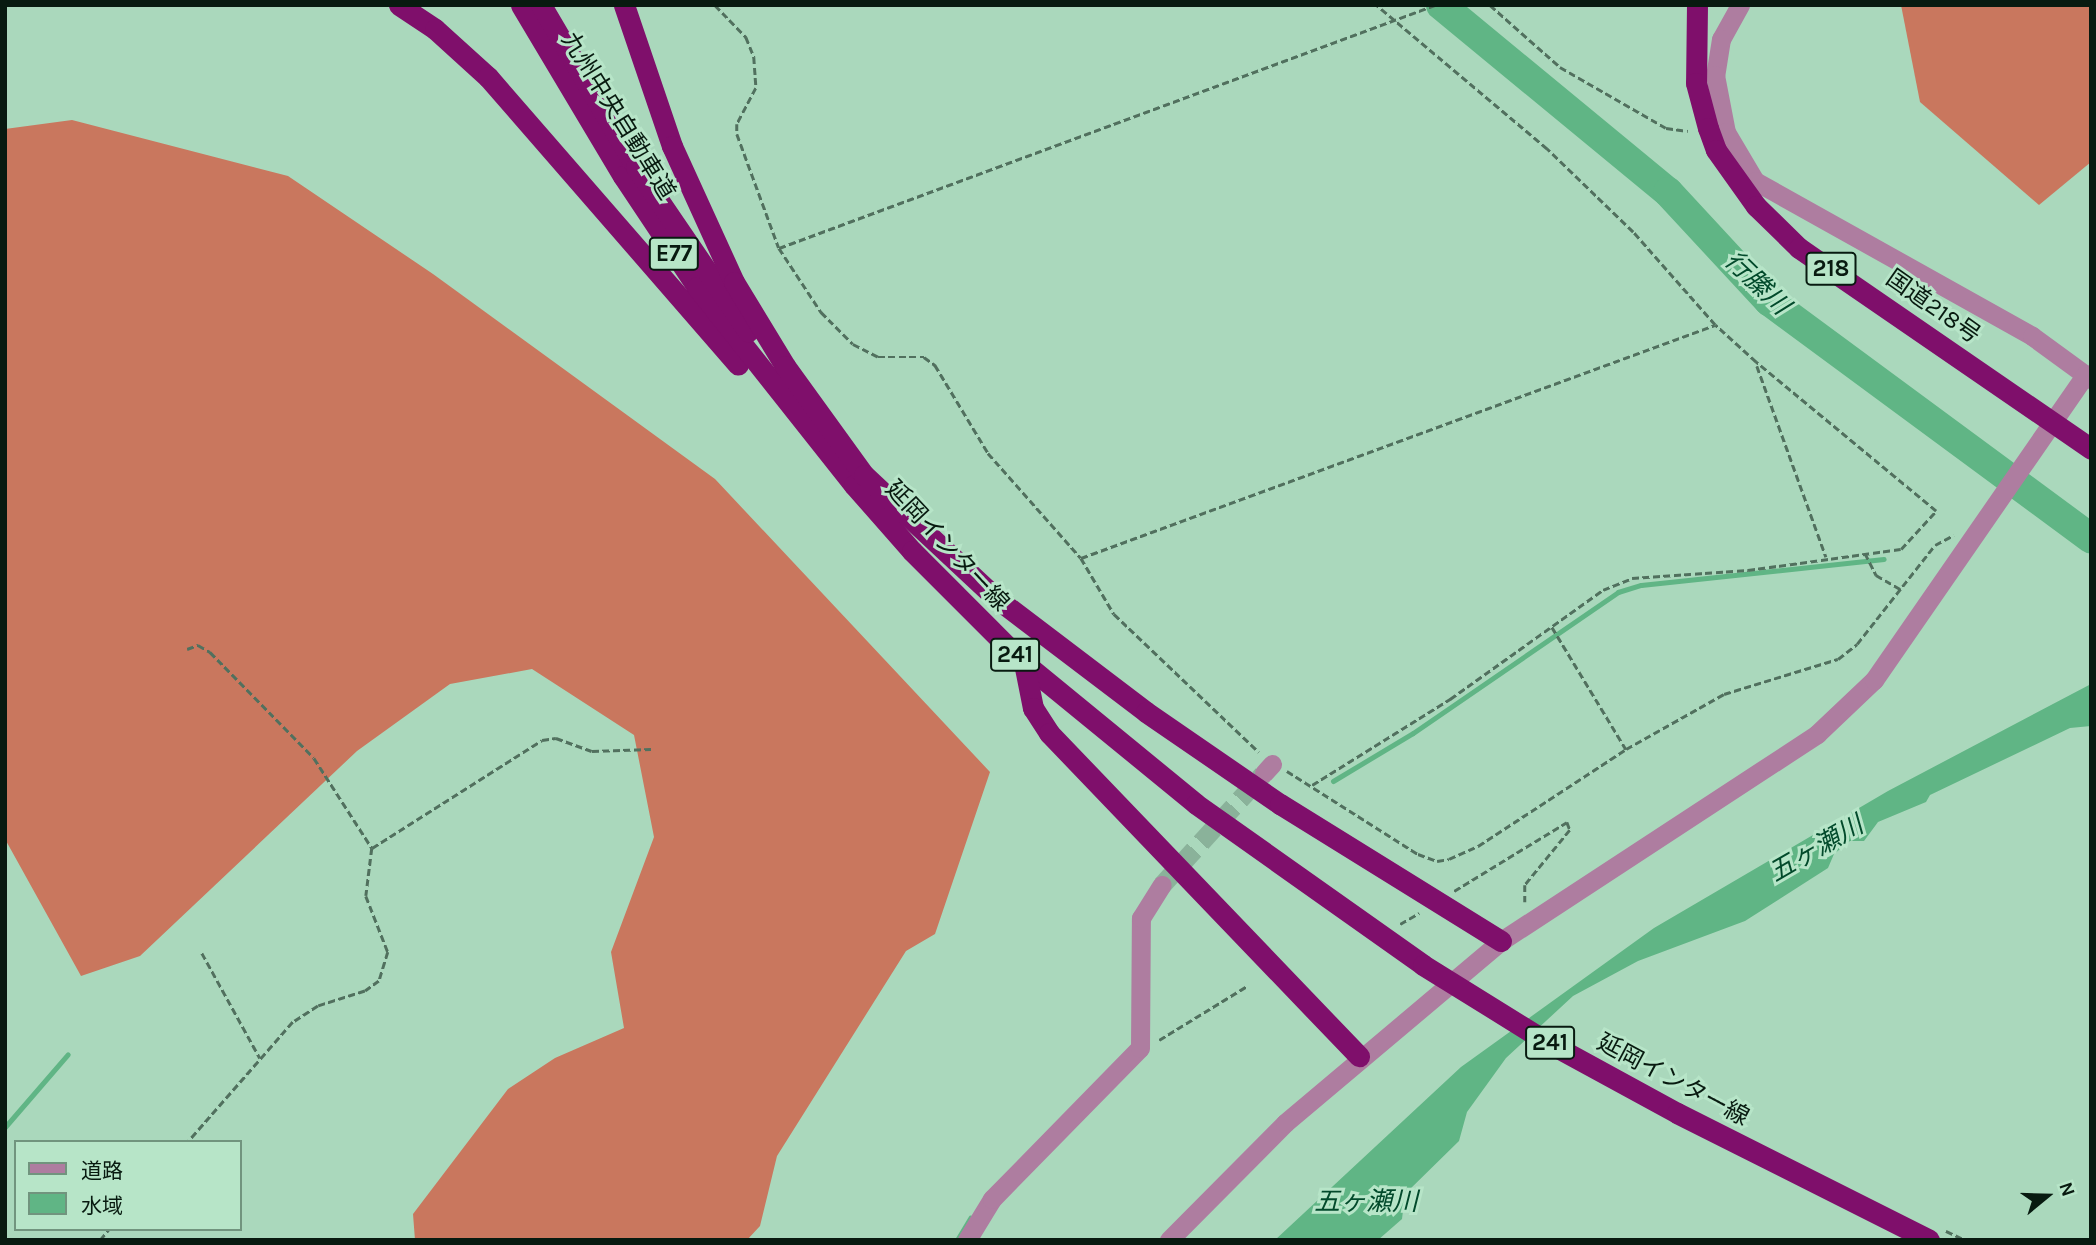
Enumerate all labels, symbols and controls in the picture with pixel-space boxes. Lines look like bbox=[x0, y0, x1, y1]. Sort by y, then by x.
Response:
street label: 九州中央自動車道 bbox=[555, 27, 681, 205]
road number: E77 bbox=[648, 234, 700, 274]
water label: 行縢川 bbox=[1718, 245, 1796, 321]
road number: 218 bbox=[1805, 250, 1857, 288]
street label: 国道218号 bbox=[1880, 264, 1986, 350]
street label: 延岡インター線 bbox=[879, 475, 1015, 617]
road number: 241 bbox=[989, 636, 1041, 674]
water label: 五ヶ瀬川 bbox=[1763, 809, 1869, 889]
road number: 241 bbox=[1524, 1024, 1576, 1062]
street label: 延岡インター線 bbox=[1592, 1028, 1754, 1132]
legend bbox=[14, 1140, 242, 1231]
text: 道路 bbox=[81, 1159, 123, 1183]
north arrow bbox=[2012, 1161, 2082, 1231]
text: N bbox=[2054, 1179, 2079, 1199]
water label: 五ヶ瀬川 bbox=[1314, 1186, 1418, 1218]
text: 水域 bbox=[81, 1194, 123, 1218]

